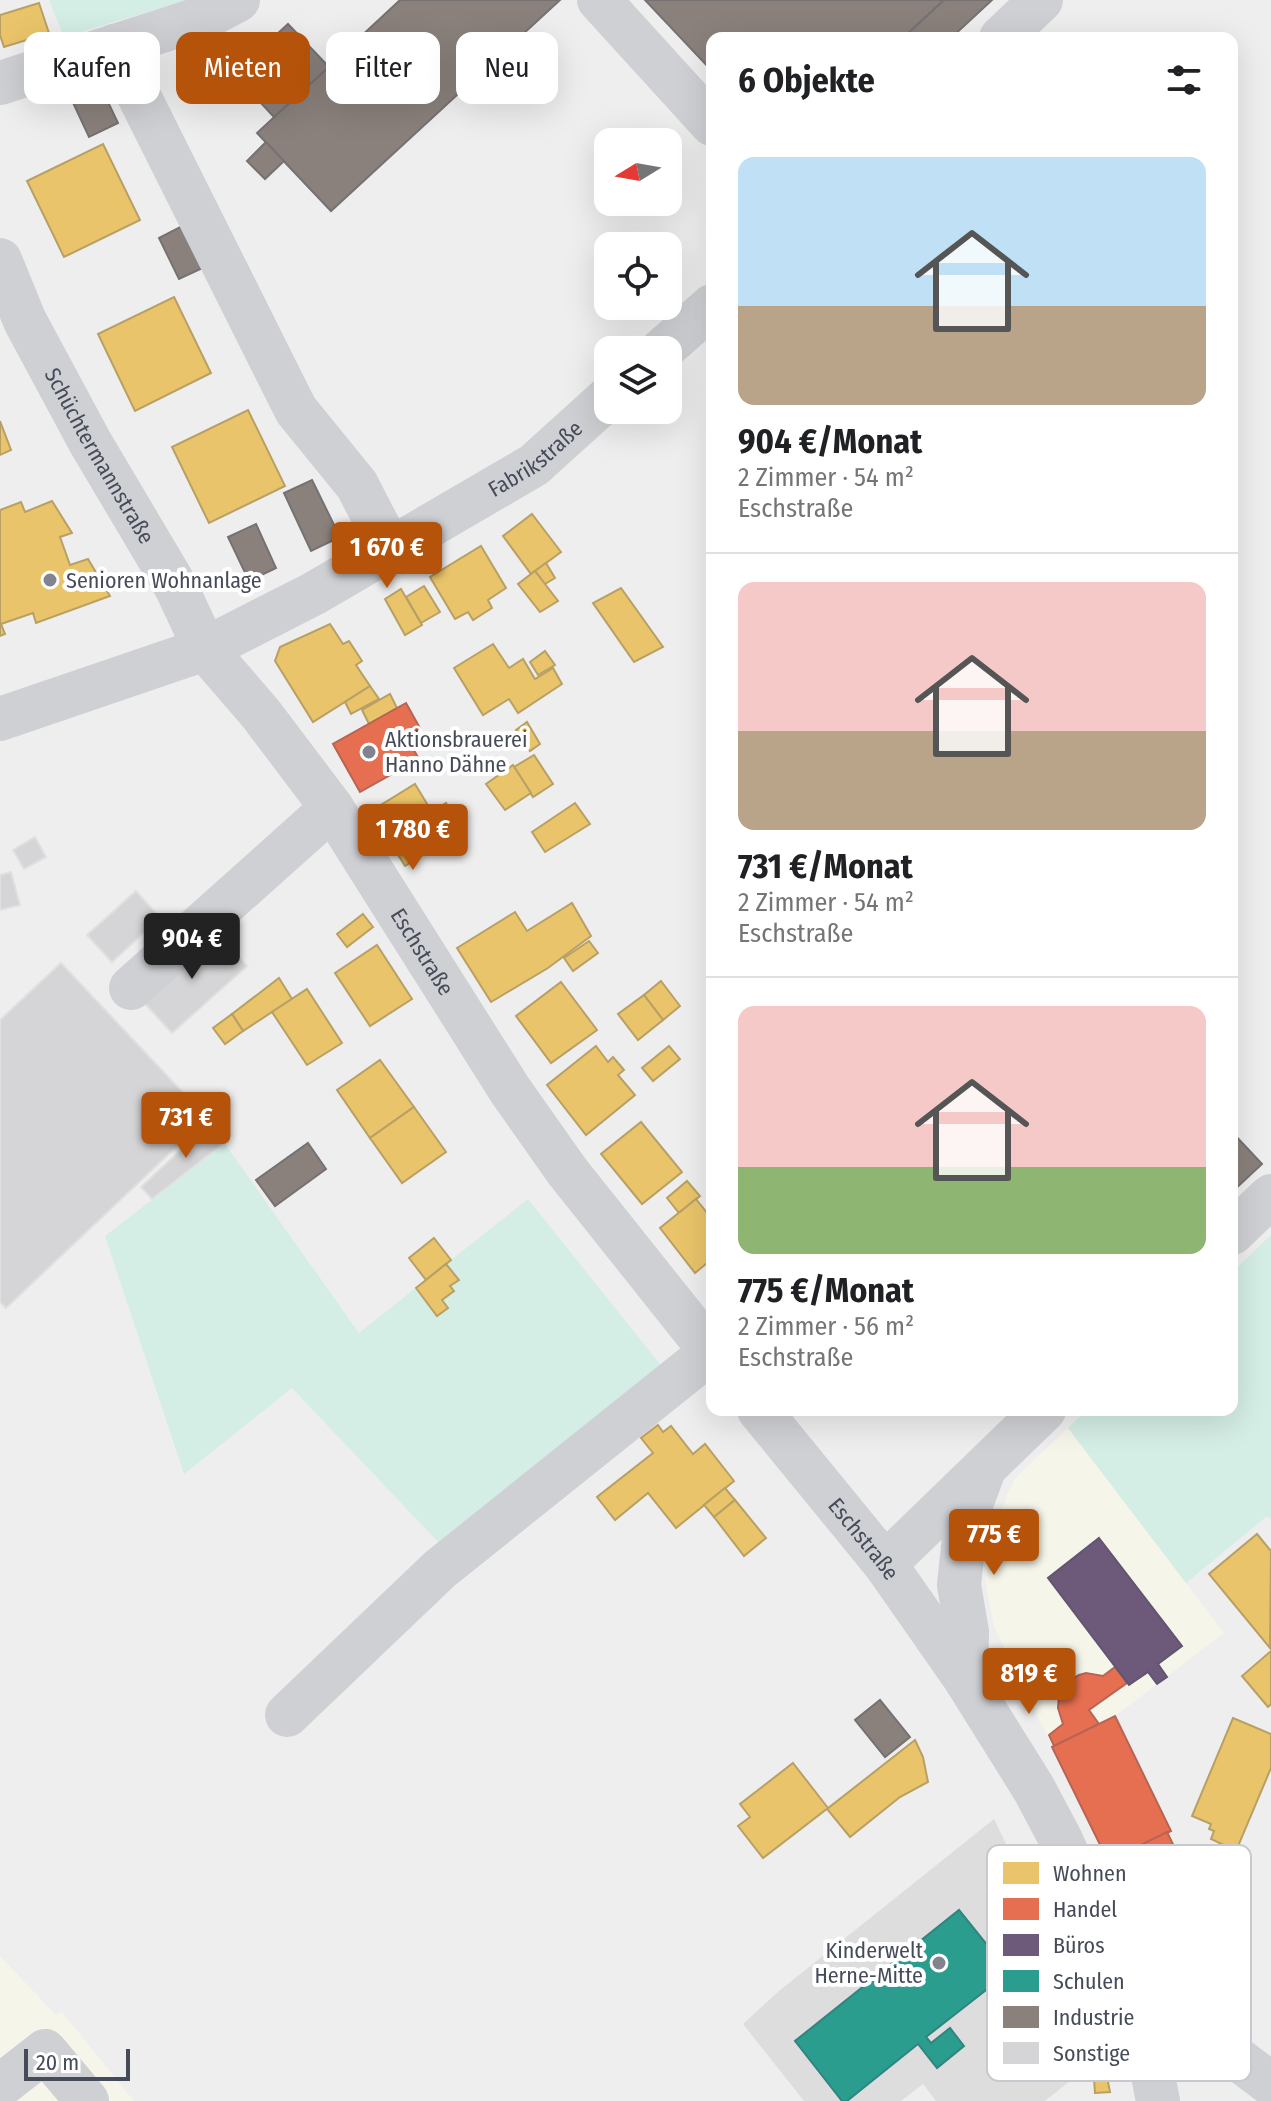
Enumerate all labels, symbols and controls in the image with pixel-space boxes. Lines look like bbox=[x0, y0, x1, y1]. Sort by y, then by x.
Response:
chip: Kaufen bbox=[24, 32, 160, 104]
chip: Mieten bbox=[176, 32, 310, 104]
chip: Filter bbox=[326, 32, 440, 104]
chip: Neu bbox=[456, 32, 558, 104]
icon: filters bbox=[1162, 58, 1206, 102]
text: 6 Objekte bbox=[738, 60, 875, 101]
north arrow bbox=[594, 128, 682, 216]
map controls bbox=[594, 128, 682, 424]
icon: home bbox=[900, 209, 1044, 353]
button: locate bbox=[594, 232, 682, 320]
button: layers bbox=[594, 336, 682, 424]
street label: Schüchtermannstraße bbox=[39, 363, 161, 548]
street label: Fabrikstraße bbox=[483, 415, 588, 502]
text: 904 €/Monat bbox=[738, 421, 922, 462]
text: 2 Zimmer · 54 m² bbox=[738, 462, 914, 493]
text: Eschstraße bbox=[738, 493, 853, 524]
pin: 1 670 € bbox=[313, 522, 461, 590]
text: 1 670 € bbox=[350, 532, 424, 563]
place label: Senioren Wohnanlage bbox=[66, 567, 262, 594]
marker: Senioren Wohnanlage bbox=[41, 571, 59, 589]
icon: home bbox=[900, 634, 1044, 778]
place label: Aktionsbrauerei Hanno Dähne bbox=[385, 726, 527, 778]
marker: Aktionsbrauerei Hanno Dähne bbox=[360, 743, 378, 761]
pin: 1 780 € bbox=[339, 804, 487, 872]
text: 1 780 € bbox=[376, 814, 450, 845]
text: 731 €/Monat bbox=[738, 846, 913, 887]
text: 2 Zimmer · 54 m² bbox=[738, 887, 914, 918]
street label: Eschstraße bbox=[385, 903, 460, 1000]
pin: 904 € bbox=[136, 913, 248, 981]
text: Eschstraße bbox=[738, 918, 853, 949]
text: 904 € bbox=[162, 923, 222, 954]
icon: home bbox=[900, 1058, 1044, 1202]
pin: 731 € bbox=[130, 1092, 242, 1160]
text: 731 € bbox=[159, 1102, 213, 1133]
text: 775 €/Monat bbox=[738, 1270, 914, 1311]
text: 2 Zimmer · 56 m² bbox=[738, 1311, 914, 1342]
text: Eschstraße bbox=[738, 1342, 853, 1373]
street label: Eschstraße bbox=[823, 1492, 905, 1585]
pin: 775 € bbox=[938, 1509, 1050, 1577]
text: 775 € bbox=[967, 1519, 1021, 1550]
pin: 819 € bbox=[973, 1648, 1085, 1716]
text: 819 € bbox=[1001, 1658, 1057, 1689]
legend bbox=[987, 1845, 1251, 2081]
text: Wohnen bbox=[1053, 1860, 1126, 1887]
text: Handel bbox=[1053, 1896, 1117, 1923]
text: Büros bbox=[1053, 1932, 1105, 1959]
place label: Kinderwelt Herne-Mitte bbox=[814, 1937, 924, 1989]
marker: Kinderwelt Herne-Mitte bbox=[930, 1954, 948, 1972]
text: Schulen bbox=[1053, 1968, 1125, 1995]
text: Industrie bbox=[1053, 2004, 1134, 2031]
text: Sonstige bbox=[1053, 2040, 1130, 2067]
scale bar bbox=[24, 2045, 130, 2081]
text: 20 m bbox=[36, 2049, 79, 2076]

